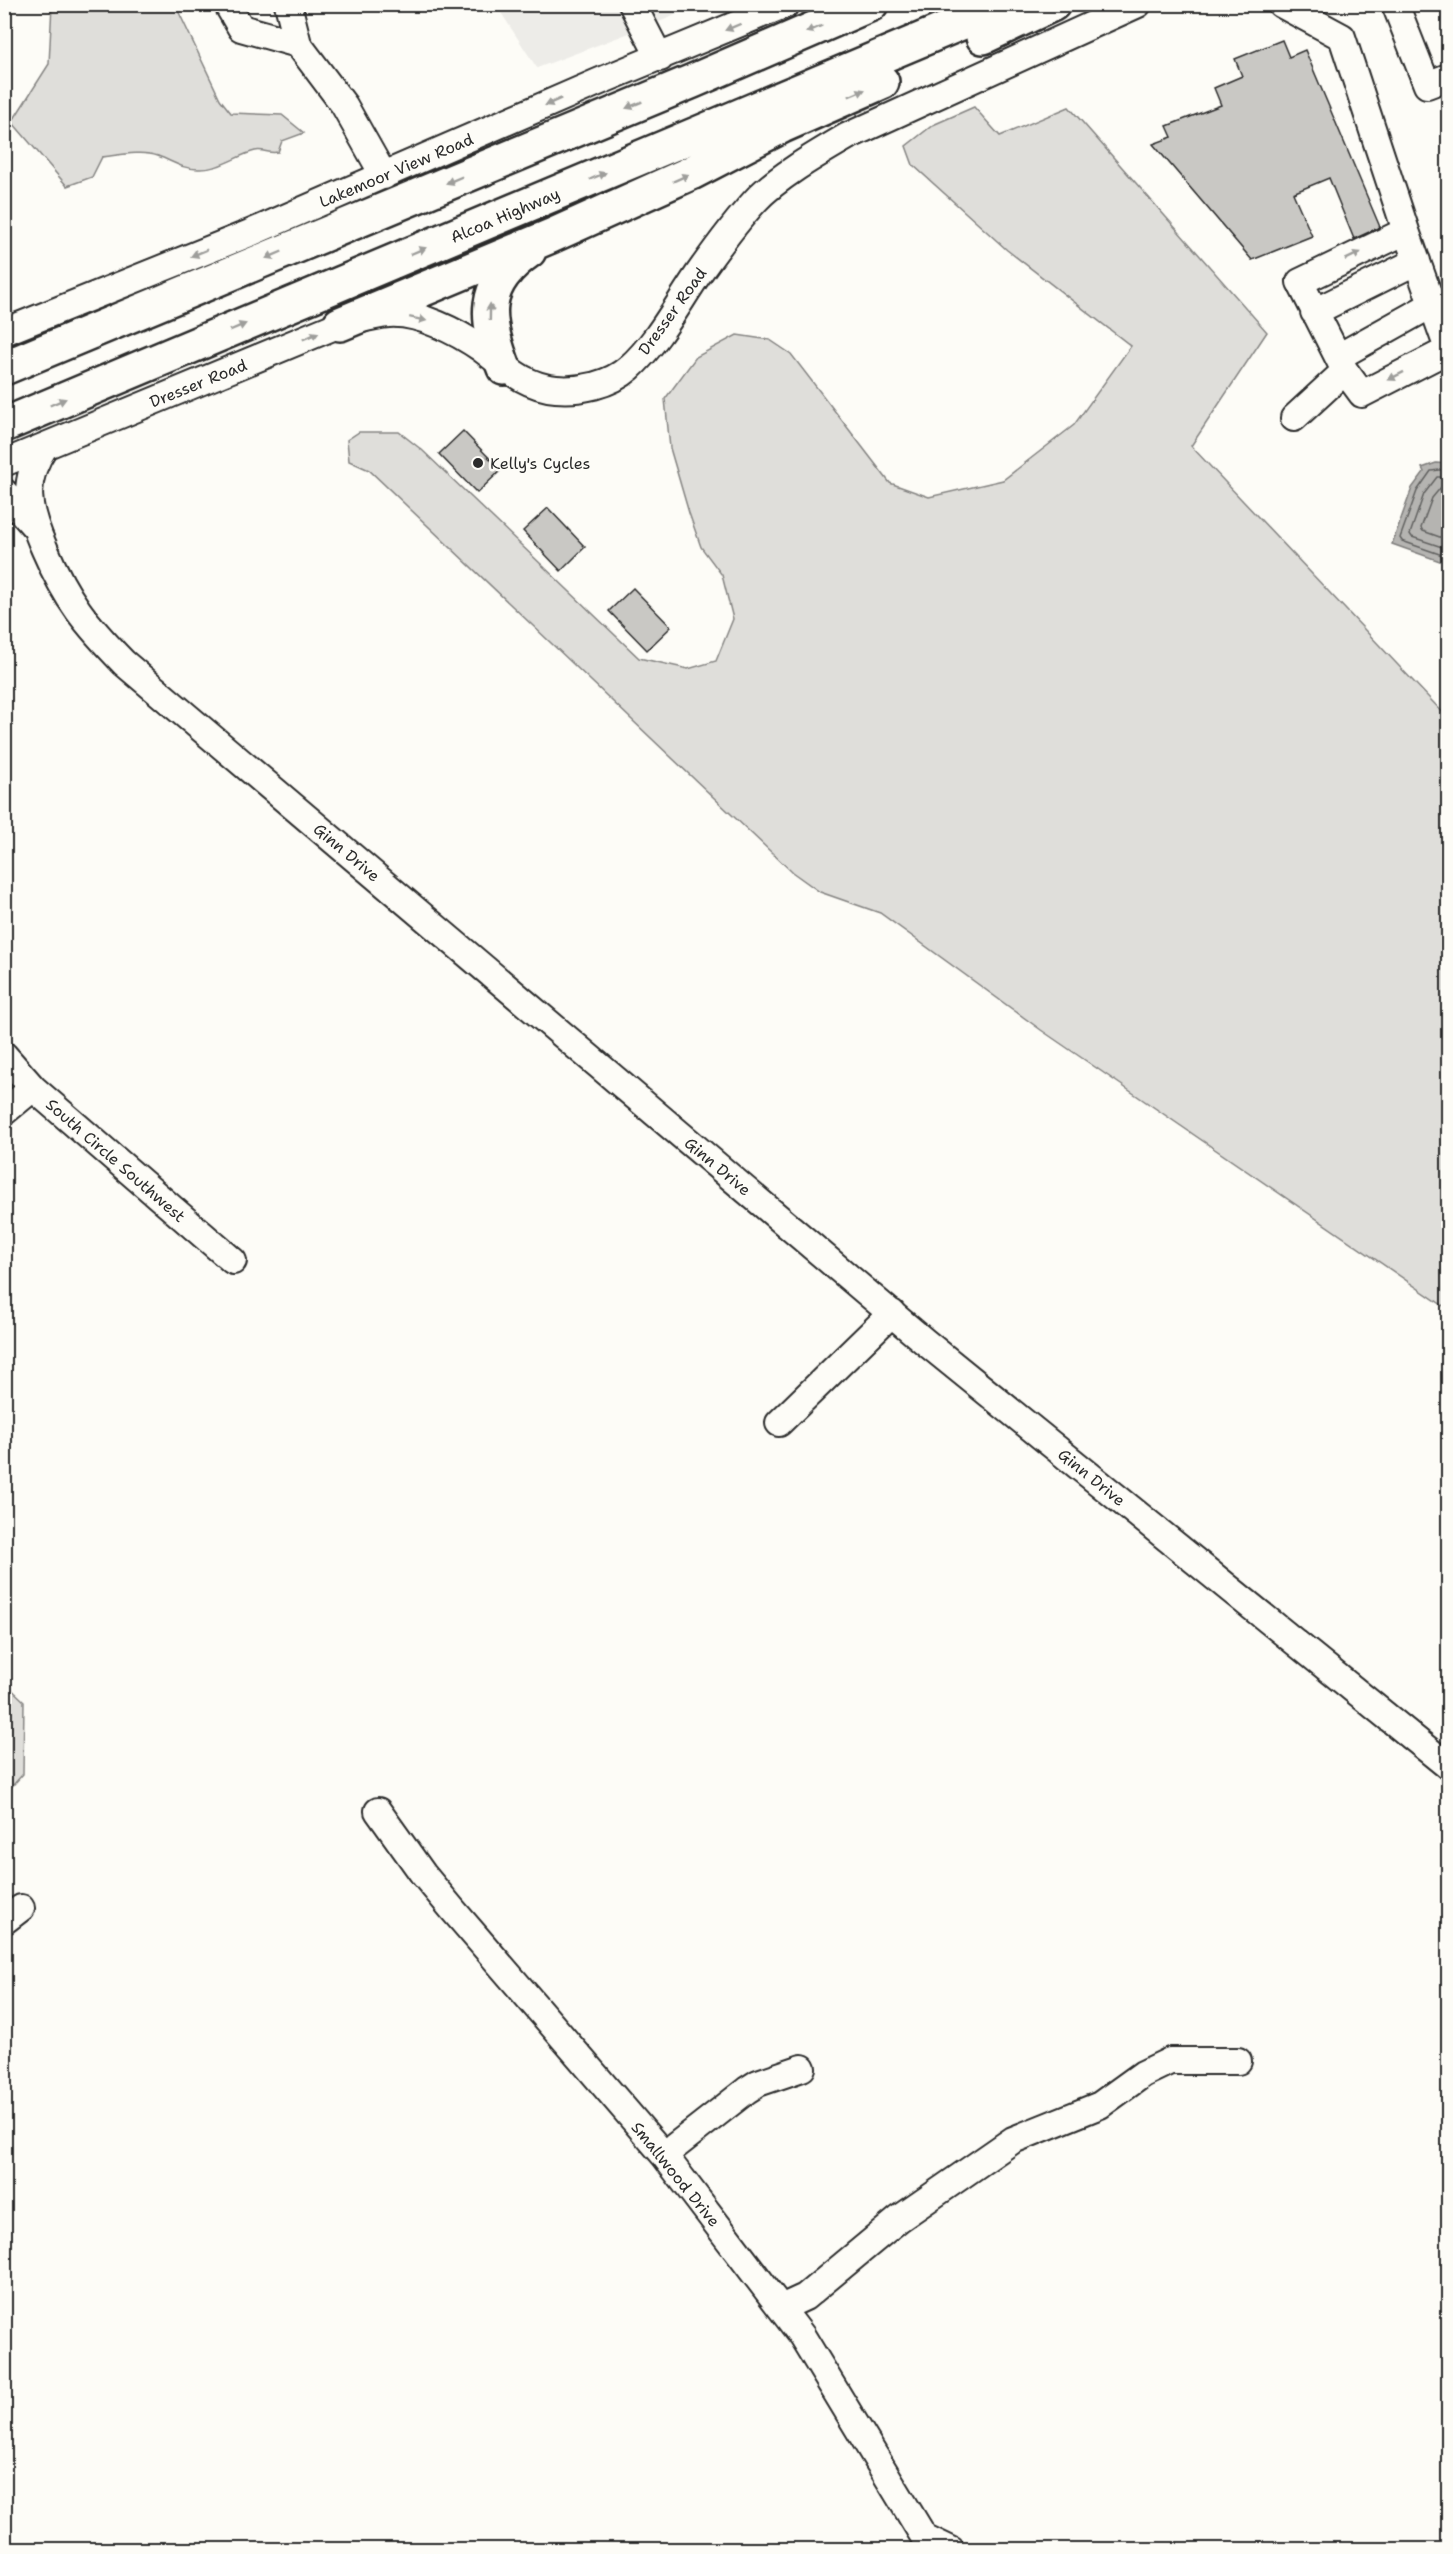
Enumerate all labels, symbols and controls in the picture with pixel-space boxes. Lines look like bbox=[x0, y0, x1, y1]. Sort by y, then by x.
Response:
one-way arrow bbox=[723, 22, 741, 32]
one-way arrow bbox=[805, 25, 823, 34]
one-way arrow bbox=[848, 88, 866, 98]
one-way arrow bbox=[544, 98, 561, 107]
one-way arrow bbox=[625, 100, 643, 110]
street label: Lakemoor View Road bbox=[316, 128, 476, 212]
one-way arrow bbox=[589, 171, 607, 180]
one-way arrow bbox=[673, 173, 690, 182]
one-way arrow bbox=[445, 175, 463, 185]
street label: Alcoa Highway bbox=[447, 183, 563, 248]
one-way arrow bbox=[409, 246, 427, 255]
one-way arrow bbox=[190, 248, 208, 258]
one-way arrow bbox=[265, 250, 283, 260]
one-way arrow bbox=[1344, 252, 1361, 261]
street label: Dresser Road bbox=[634, 263, 711, 359]
one-way arrow bbox=[486, 302, 495, 321]
one-way arrow bbox=[409, 315, 428, 324]
one-way arrow bbox=[230, 322, 247, 331]
one-way arrow bbox=[302, 331, 320, 340]
street label: Dresser Road bbox=[146, 354, 250, 413]
one-way arrow bbox=[1388, 371, 1405, 381]
one-way arrow bbox=[50, 397, 68, 407]
place label: Kelly's Cycles bbox=[490, 453, 591, 474]
marker: Kelly's Cycles bbox=[471, 456, 485, 470]
street label: Ginn Drive bbox=[309, 818, 384, 886]
street label: South Circle Southwest bbox=[41, 1094, 190, 1227]
street label: Ginn Drive bbox=[680, 1132, 755, 1200]
street label: Ginn Drive bbox=[1054, 1444, 1130, 1511]
street label: Smallwood Drive bbox=[627, 2117, 725, 2231]

